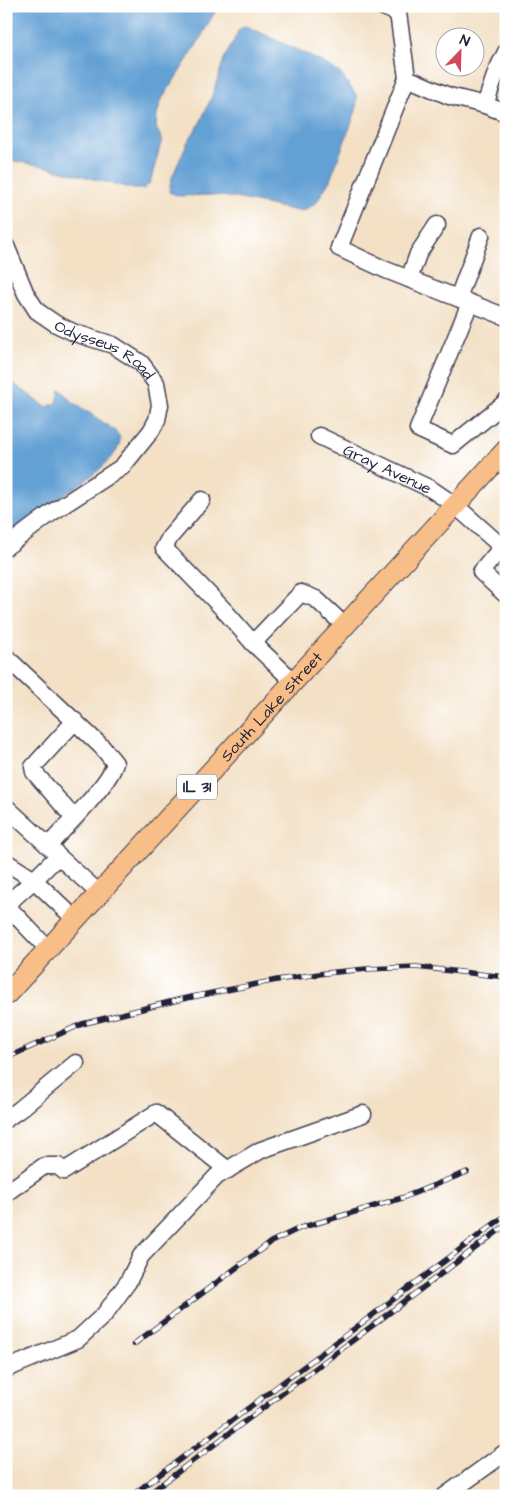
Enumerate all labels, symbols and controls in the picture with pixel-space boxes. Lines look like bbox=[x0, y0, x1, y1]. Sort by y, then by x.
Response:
north arrow bbox=[434, 28, 484, 78]
text: N bbox=[457, 30, 473, 52]
street label: Odysseus Road bbox=[51, 315, 159, 384]
street label: Gray Avenue bbox=[340, 439, 435, 500]
street label: South Lake Street bbox=[216, 647, 328, 766]
road number: IL 31 bbox=[177, 774, 217, 800]

